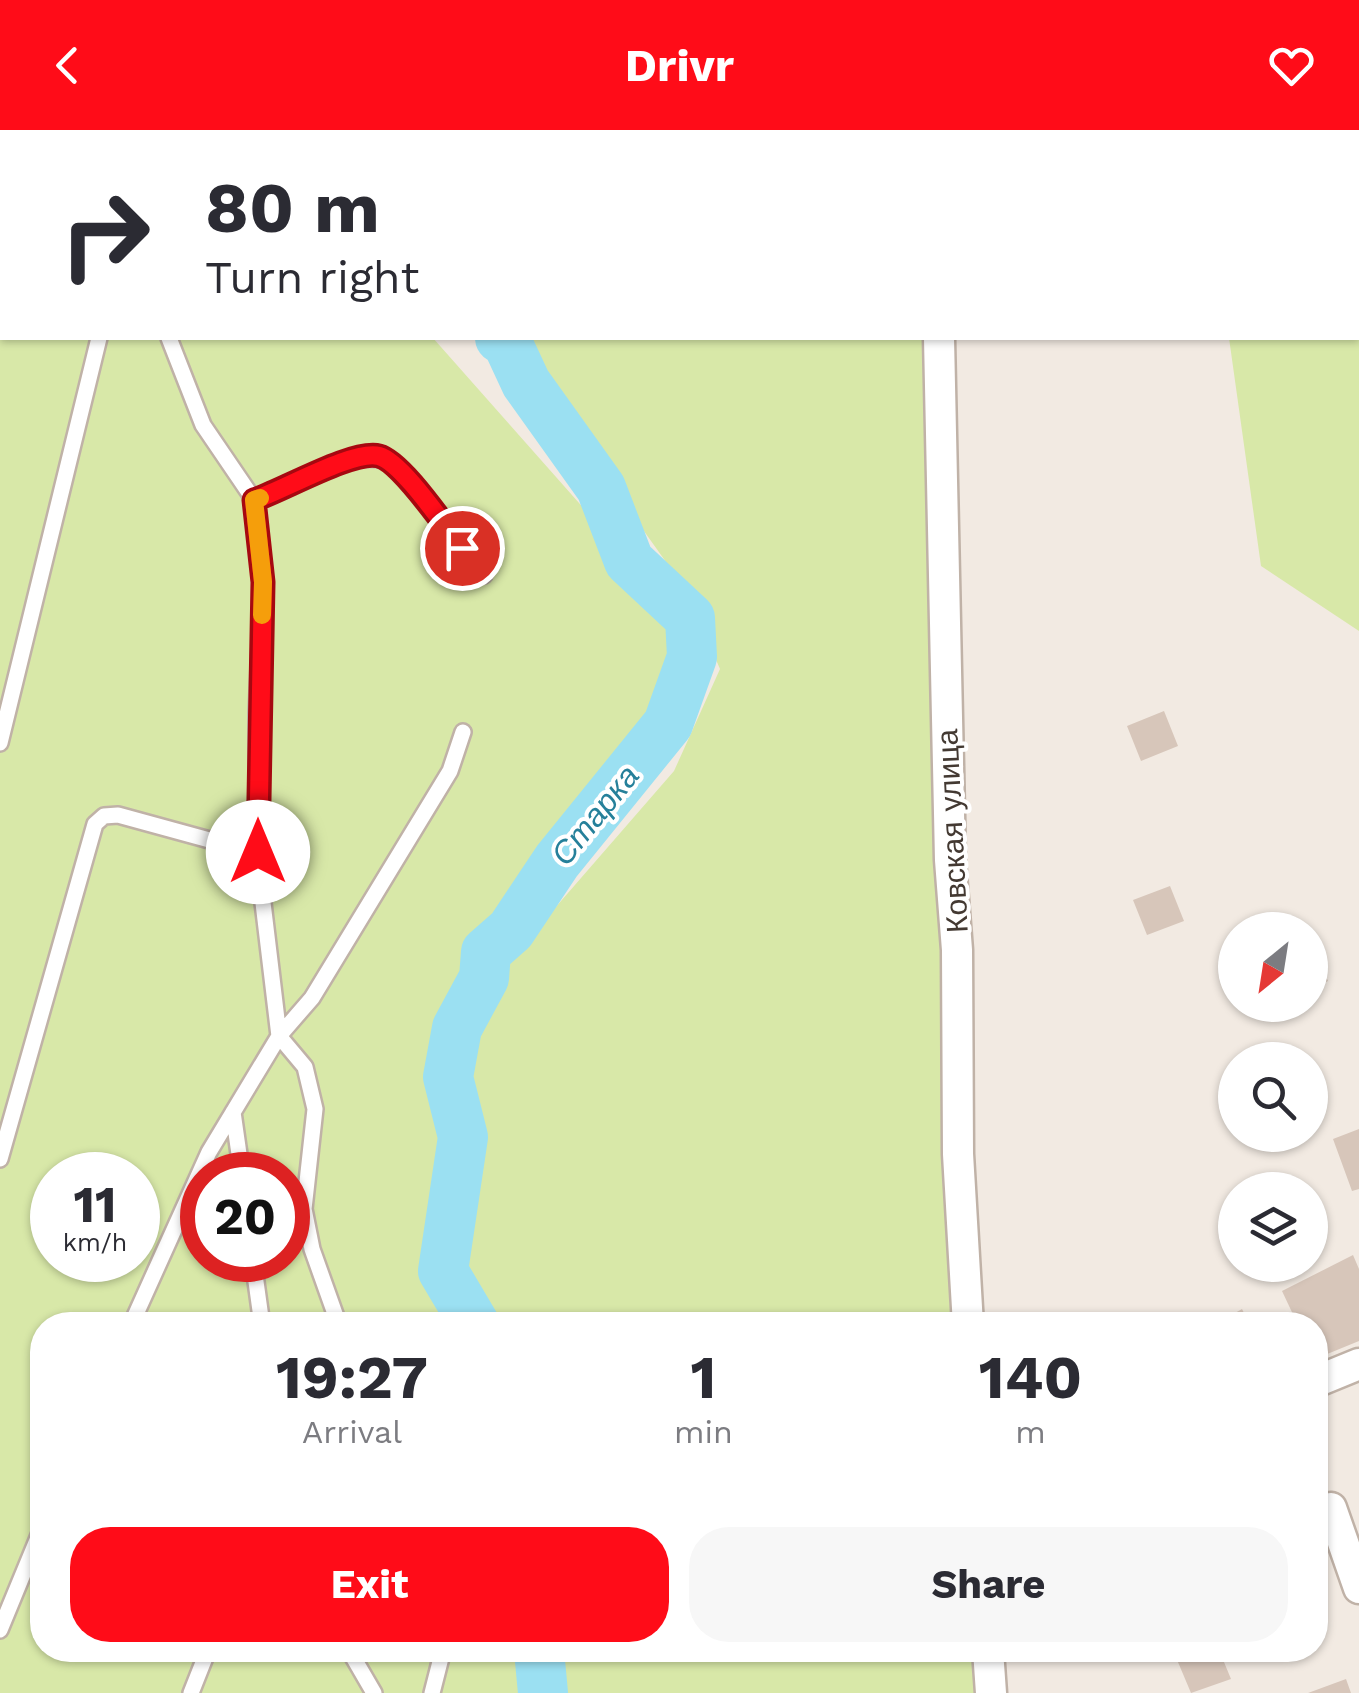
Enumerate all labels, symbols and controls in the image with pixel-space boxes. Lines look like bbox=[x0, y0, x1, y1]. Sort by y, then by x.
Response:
icon: back bbox=[40, 38, 95, 93]
icon: heart bbox=[1264, 38, 1319, 93]
text: Drivr bbox=[625, 39, 734, 92]
text: 80 m bbox=[205, 167, 380, 249]
icon: right bbox=[40, 170, 170, 300]
text: Turn right bbox=[205, 251, 419, 304]
pin bbox=[420, 506, 505, 591]
icon: arrive bbox=[435, 521, 490, 576]
street label: Ковская улица bbox=[929, 728, 975, 934]
water label: Старка bbox=[543, 757, 647, 873]
position arrow bbox=[206, 800, 310, 904]
north arrow bbox=[1218, 912, 1328, 1022]
map controls bbox=[1218, 912, 1328, 1282]
button: search bbox=[1218, 1042, 1328, 1152]
speed limit sign: 20 bbox=[180, 1152, 310, 1282]
button: layers bbox=[1218, 1172, 1328, 1282]
text: 11 bbox=[73, 1175, 117, 1234]
text: km/h bbox=[63, 1228, 127, 1257]
text: 19:27 bbox=[276, 1342, 428, 1413]
text: 1 bbox=[690, 1342, 716, 1413]
text: 140 bbox=[979, 1342, 1082, 1413]
text: Arrival bbox=[302, 1413, 402, 1451]
text: min bbox=[674, 1413, 733, 1451]
text: m bbox=[1015, 1413, 1046, 1451]
button: Exit bbox=[70, 1527, 669, 1642]
button: Share bbox=[689, 1527, 1288, 1642]

